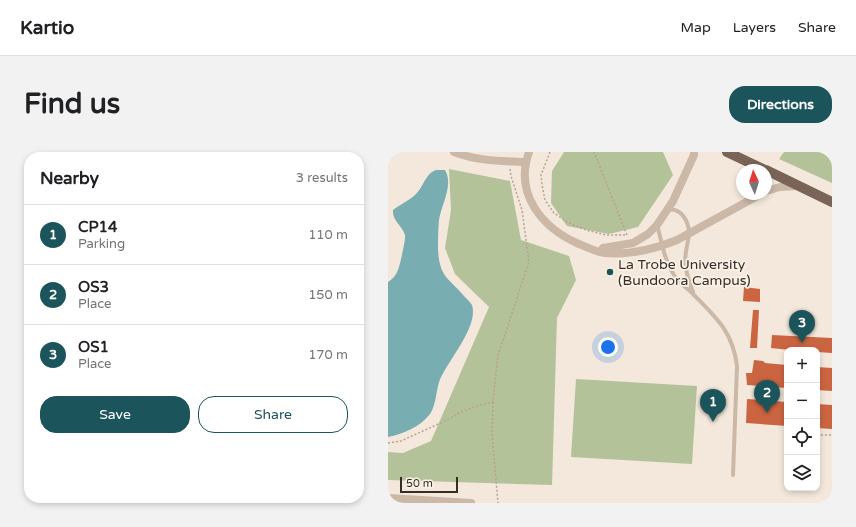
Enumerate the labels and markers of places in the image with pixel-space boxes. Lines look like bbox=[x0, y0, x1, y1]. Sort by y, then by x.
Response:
place label: La Trobe University (Bundoora Campus) bbox=[618, 256, 751, 289]
marker: La Trobe University (Bundoora Campus) bbox=[605, 267, 615, 277]
pin: 3 bbox=[789, 310, 815, 343]
pin: 2 bbox=[754, 380, 780, 413]
pin: 1 bbox=[700, 389, 726, 422]

